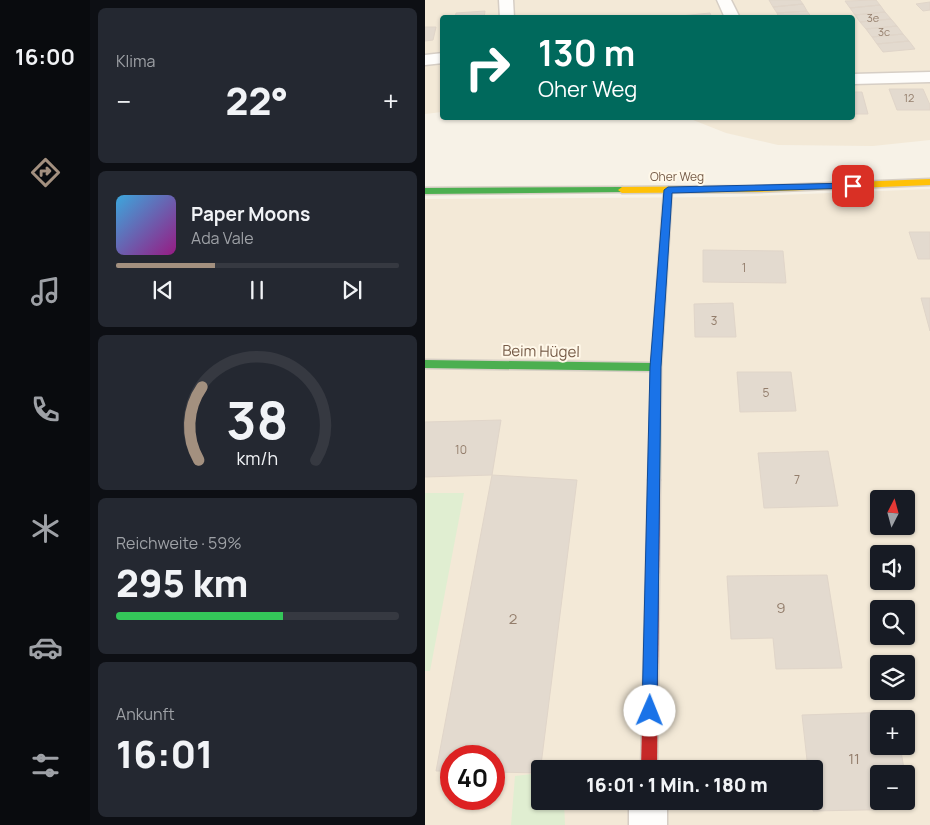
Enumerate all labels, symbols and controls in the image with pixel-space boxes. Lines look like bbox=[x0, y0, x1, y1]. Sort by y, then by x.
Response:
house number: 3e bbox=[867, 10, 880, 25]
house number: 3c bbox=[878, 24, 890, 39]
text: 130 m bbox=[538, 29, 635, 77]
icon: right bbox=[455, 35, 520, 100]
text: 16:00 bbox=[15, 42, 75, 72]
text: Klima bbox=[116, 50, 155, 72]
text: 22° bbox=[225, 74, 288, 126]
text: Oher Weg bbox=[538, 74, 637, 104]
text: − bbox=[116, 82, 131, 120]
text: + bbox=[383, 82, 399, 120]
house number: 12 bbox=[904, 90, 914, 105]
icon: directions bbox=[28, 155, 63, 190]
pin bbox=[832, 165, 874, 207]
street label: Oher Weg bbox=[650, 168, 704, 185]
icon: arrive bbox=[839, 172, 867, 200]
text: Paper Moons bbox=[191, 201, 310, 227]
text: Ada Vale bbox=[191, 227, 254, 249]
house number: 1 bbox=[742, 259, 746, 276]
icon: music bbox=[28, 274, 63, 309]
icon: previous bbox=[149, 276, 177, 304]
icon: pause bbox=[243, 276, 271, 304]
icon: next bbox=[338, 276, 366, 304]
house number: 3 bbox=[711, 312, 717, 329]
street label: Beim Hügel bbox=[502, 340, 580, 362]
text: 38 bbox=[226, 384, 289, 455]
house number: 5 bbox=[763, 384, 770, 401]
icon: phone bbox=[28, 392, 63, 427]
house number: 10 bbox=[455, 441, 467, 458]
text: km/h bbox=[237, 446, 278, 470]
house number: 7 bbox=[794, 471, 800, 488]
north arrow bbox=[870, 490, 915, 535]
map controls bbox=[870, 490, 915, 810]
icon: climate bbox=[28, 511, 63, 546]
text: Reichweite · 59% bbox=[116, 532, 242, 554]
button: sound bbox=[870, 545, 915, 590]
text: 295 km bbox=[116, 556, 248, 608]
house number: 9 bbox=[776, 597, 786, 618]
button: search bbox=[870, 600, 915, 645]
house number: 2 bbox=[509, 608, 517, 629]
icon: car bbox=[28, 630, 63, 665]
button: layers bbox=[870, 655, 915, 700]
position arrow bbox=[623, 684, 675, 736]
text: Ankunft bbox=[116, 703, 175, 725]
button: + bbox=[870, 710, 915, 755]
text: 16:01 bbox=[116, 727, 213, 779]
speed limit sign: 40 bbox=[440, 745, 505, 810]
icon: filters bbox=[28, 748, 63, 783]
house number: 11 bbox=[848, 748, 860, 769]
button: − bbox=[870, 765, 915, 810]
text: 16:01 · 1 Min. · 180 m bbox=[586, 772, 768, 798]

